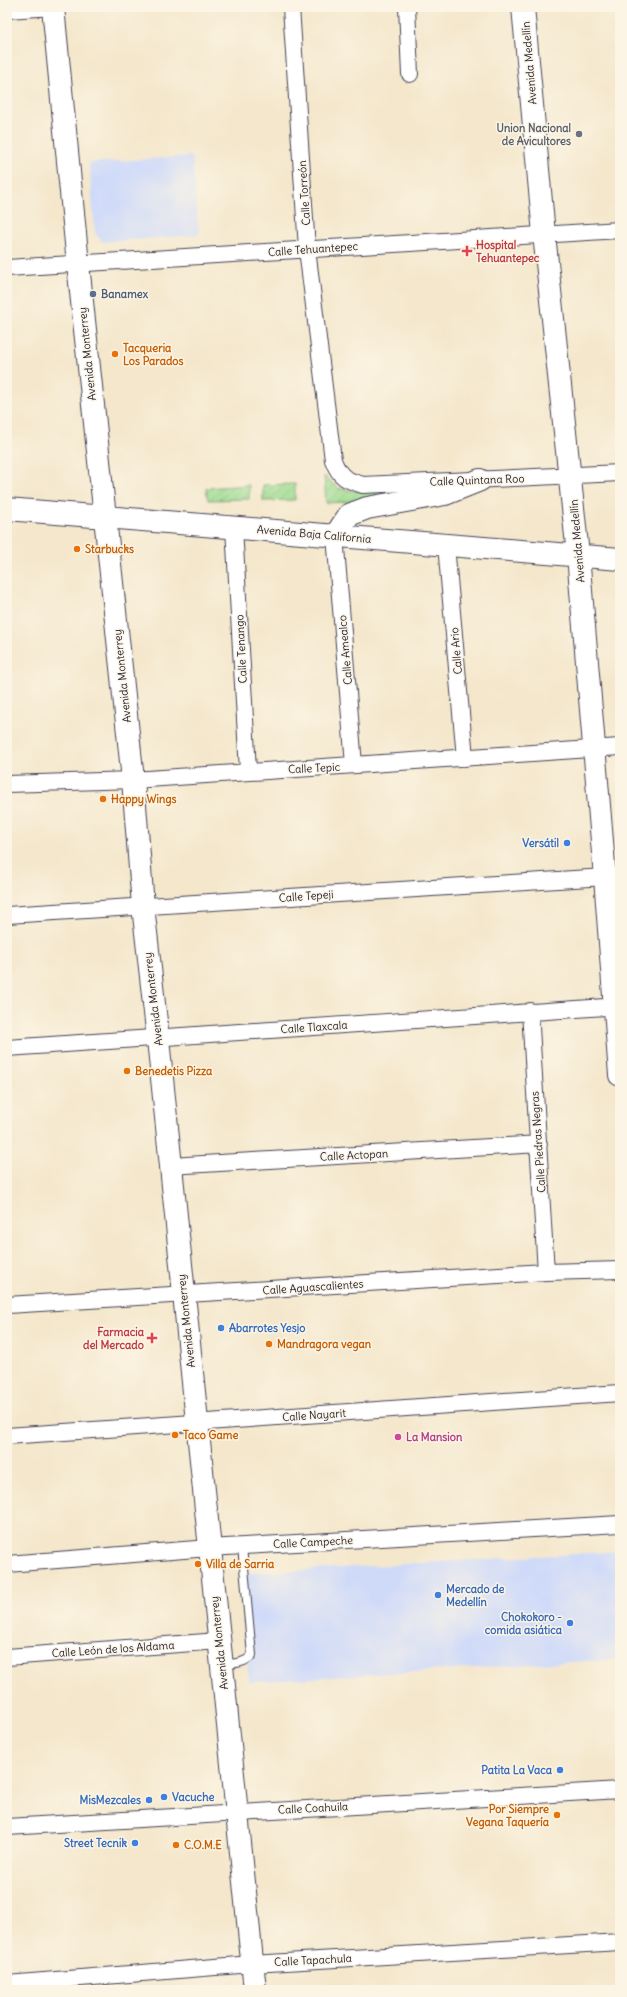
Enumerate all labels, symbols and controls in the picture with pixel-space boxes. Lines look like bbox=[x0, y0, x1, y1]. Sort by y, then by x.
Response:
street label: Avenida Medellín bbox=[518, 21, 540, 105]
place label: Union Nacional de Avicultores bbox=[496, 121, 571, 148]
marker: Union Nacional de Avicultores bbox=[574, 129, 584, 139]
street label: Calle Torreón bbox=[295, 160, 313, 226]
place label: Hospital Tehuantepec bbox=[476, 238, 540, 266]
street label: Calle Tehuantepec bbox=[267, 239, 359, 259]
marker: Hospital Tehuantepec bbox=[461, 245, 473, 257]
place label: Banamex bbox=[101, 287, 149, 301]
marker: Banamex bbox=[88, 289, 98, 299]
street label: Avenida Monterrey bbox=[75, 306, 99, 402]
place label: Tacqueria Los Parados bbox=[123, 341, 184, 368]
marker: Tacqueria Los Parados bbox=[110, 349, 120, 359]
street label: Calle Quintana Roo bbox=[429, 471, 525, 489]
street label: Avenida Medellín bbox=[566, 499, 588, 583]
street label: Avenida Baja California bbox=[256, 522, 372, 546]
place label: Starbucks bbox=[85, 542, 134, 556]
marker: Starbucks bbox=[72, 544, 82, 554]
street label: Calle Tenango bbox=[232, 614, 250, 684]
street label: Calle Amealco bbox=[335, 615, 355, 685]
street label: Calle Ario bbox=[447, 627, 465, 675]
street label: Avenida Monterrey bbox=[110, 628, 134, 724]
street label: Calle Tepic bbox=[288, 760, 341, 776]
place label: Happy Wings bbox=[111, 792, 177, 807]
marker: Happy Wings bbox=[98, 794, 108, 804]
place label: Versátil bbox=[522, 836, 559, 850]
marker: Versátil bbox=[562, 838, 572, 848]
street label: Calle Tepeji bbox=[278, 887, 334, 905]
street label: Avenida Monterrey bbox=[140, 951, 166, 1047]
street label: Calle Tlaxcala bbox=[280, 1018, 348, 1036]
place label: Benedetis Pizza bbox=[135, 1064, 213, 1078]
marker: Benedetis Pizza bbox=[122, 1066, 132, 1076]
street label: Calle Piedras Negras bbox=[527, 1091, 549, 1193]
street label: Calle Actopan bbox=[319, 1146, 389, 1164]
street label: Avenida Monterrey bbox=[174, 1273, 198, 1369]
street label: Calle Aguascalientes bbox=[262, 1276, 364, 1298]
place label: Abarrotes Yesjo bbox=[229, 1321, 305, 1335]
marker: Abarrotes Yesjo bbox=[216, 1323, 226, 1333]
place label: Farmacia del Mercado bbox=[83, 1325, 145, 1352]
marker: Farmacia del Mercado bbox=[147, 1333, 157, 1343]
place label: Mandragora vegan bbox=[277, 1337, 372, 1352]
marker: Mandragora vegan bbox=[264, 1339, 274, 1349]
street label: Calle Nayarit bbox=[282, 1406, 347, 1424]
place label: Taco Game bbox=[183, 1428, 238, 1442]
marker: Taco Game bbox=[170, 1430, 180, 1440]
place label: La Mansion bbox=[406, 1430, 463, 1444]
marker: La Mansion bbox=[393, 1432, 403, 1442]
street label: Calle Campeche bbox=[273, 1533, 353, 1551]
place label: Villa de Sarria bbox=[206, 1557, 275, 1571]
marker: Villa de Sarria bbox=[193, 1559, 203, 1569]
place label: Mercado de Medellín bbox=[446, 1582, 505, 1609]
marker: Mercado de Medellín bbox=[433, 1590, 443, 1600]
street label: Avenida Monterrey bbox=[207, 1595, 231, 1691]
place label: Chokokoro - comida asiática bbox=[485, 1610, 563, 1637]
marker: Chokokoro - comida asiática bbox=[565, 1618, 575, 1628]
street label: Calle León de los Aldama bbox=[51, 1638, 175, 1660]
place label: Patita La Vaca bbox=[481, 1763, 553, 1777]
marker: Patita La Vaca bbox=[555, 1765, 565, 1775]
place label: Vacuche bbox=[172, 1790, 215, 1804]
marker: Vacuche bbox=[159, 1792, 169, 1802]
place label: MisMezcales bbox=[80, 1793, 141, 1807]
marker: MisMezcales bbox=[144, 1795, 154, 1805]
street label: Calle Coahuila bbox=[277, 1799, 349, 1817]
place label: Por Siempre Vegana Taquería bbox=[466, 1802, 550, 1830]
marker: Por Siempre Vegana Taquería bbox=[552, 1810, 562, 1820]
place label: Street Tecnik bbox=[64, 1836, 127, 1850]
marker: Street Tecnik bbox=[130, 1838, 140, 1848]
place label: C.O.M.E bbox=[184, 1838, 222, 1852]
marker: C.O.M.E bbox=[171, 1840, 181, 1850]
street label: Calle Tapachula bbox=[274, 1951, 352, 1969]

